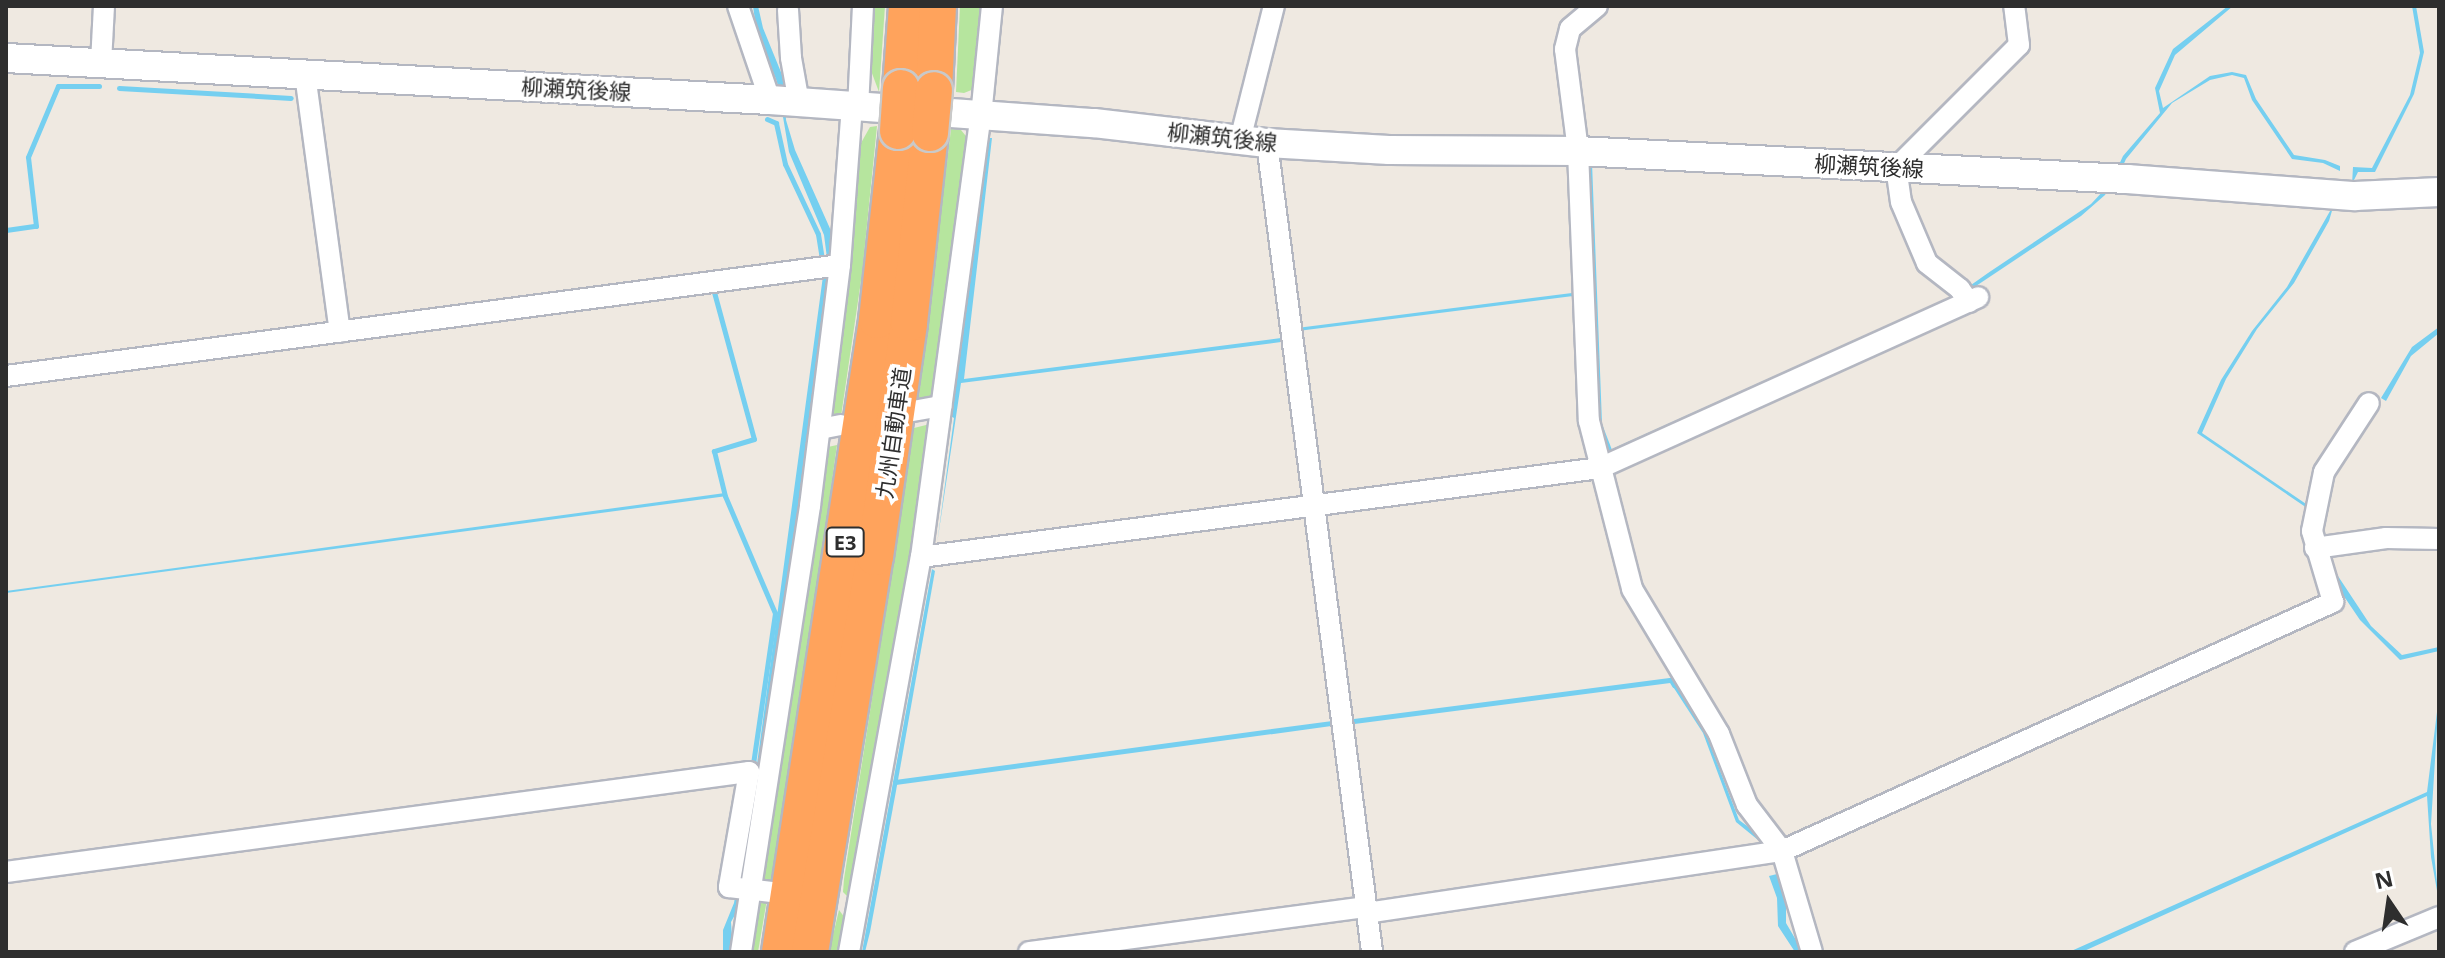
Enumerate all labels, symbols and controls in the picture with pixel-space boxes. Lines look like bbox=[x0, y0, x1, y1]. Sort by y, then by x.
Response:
street label: 柳瀬筑後線 bbox=[520, 73, 632, 105]
street label: 柳瀬筑後線 bbox=[1166, 118, 1278, 156]
street label: 柳瀬筑後線 bbox=[1813, 150, 1925, 182]
street label: 九州自動車道 bbox=[871, 366, 915, 500]
road number: E3 bbox=[825, 526, 865, 558]
north arrow bbox=[2349, 862, 2429, 942]
text: N bbox=[2372, 862, 2396, 895]

